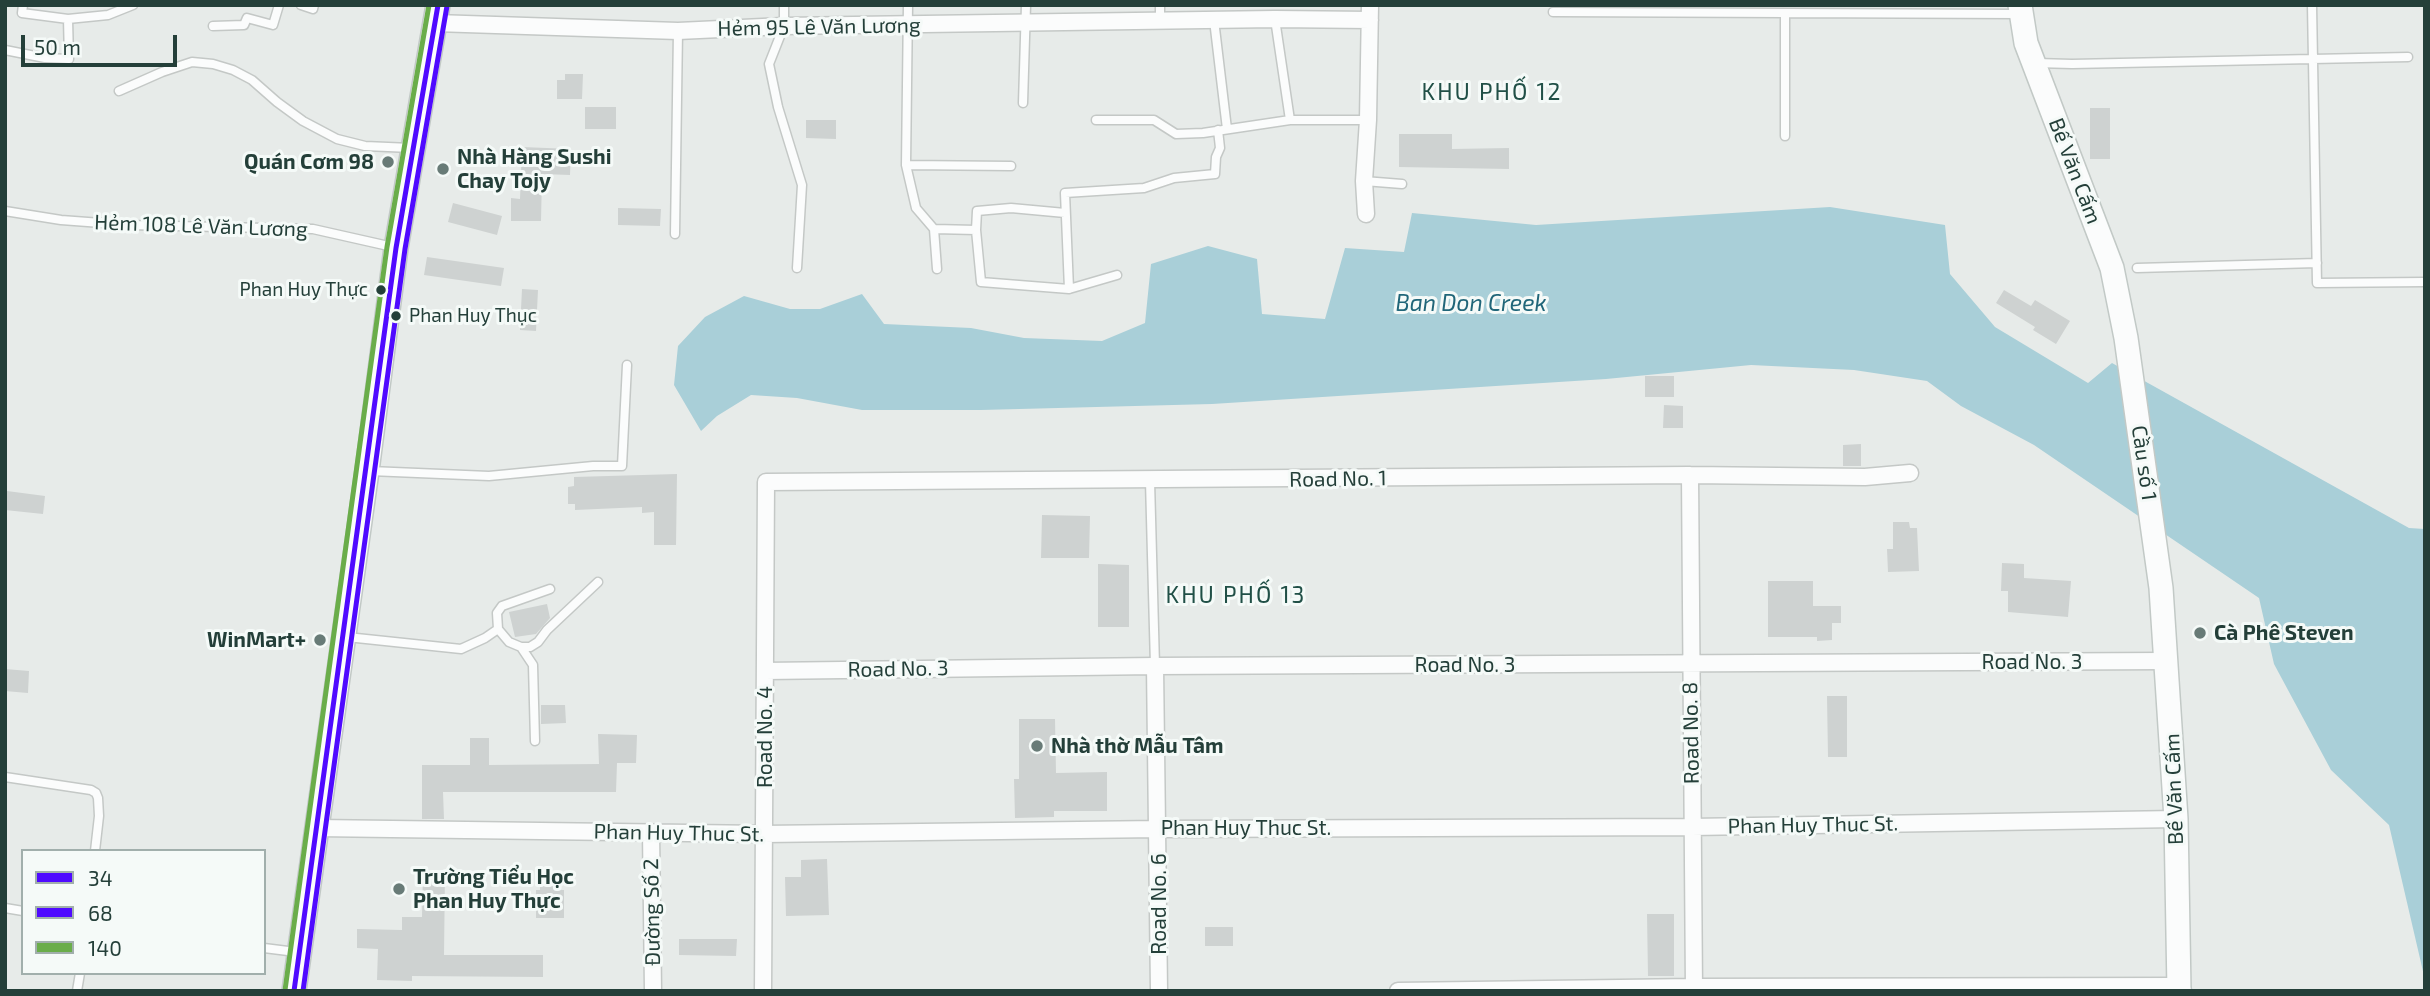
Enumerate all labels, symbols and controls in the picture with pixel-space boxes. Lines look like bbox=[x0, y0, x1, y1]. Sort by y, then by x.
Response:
street label: Hẻm 95 Lê Văn Lương bbox=[717, 13, 921, 41]
scale bar bbox=[24, 21, 180, 65]
text: 50 m bbox=[34, 34, 81, 59]
district label: KHU PHỐ 12 bbox=[1423, 78, 1561, 106]
street label: Bế Văn Cấm bbox=[2043, 114, 2107, 228]
place label: Nhà Hàng Sushi Chay Tojy bbox=[457, 144, 611, 194]
place label: Quán Cơm 98 bbox=[244, 149, 374, 175]
marker: Quán Cơm 98 bbox=[380, 154, 396, 170]
marker: Nhà Hàng Sushi Chay Tojy bbox=[435, 161, 451, 177]
street label: Hẻm 108 Lê Văn Lương bbox=[94, 210, 308, 242]
place label: Phan Huy Thực bbox=[240, 279, 368, 301]
marker: Phan Huy Thực bbox=[374, 283, 388, 297]
water label: Ban Don Creek bbox=[1395, 289, 1547, 317]
place label: Phan Huy Thục bbox=[409, 305, 537, 327]
marker: Phan Huy Thục bbox=[389, 309, 403, 323]
street label: Cầu số 1 bbox=[2126, 424, 2162, 502]
street label: Road No. 1 bbox=[1289, 466, 1387, 492]
district label: KHU PHỐ 13 bbox=[1167, 581, 1305, 609]
place label: Cà Phê Steven bbox=[2214, 620, 2354, 646]
marker: Cà Phê Steven bbox=[2192, 625, 2208, 641]
place label: WinMart+ bbox=[207, 627, 306, 653]
marker: WinMart+ bbox=[312, 632, 328, 648]
street label: Road No. 3 bbox=[1982, 649, 2082, 675]
street label: Road No. 3 bbox=[1415, 652, 1515, 678]
street label: Road No. 3 bbox=[847, 656, 949, 682]
street label: Road No. 8 bbox=[1678, 682, 1704, 784]
street label: Road No. 4 bbox=[752, 686, 778, 788]
place label: Nhà thờ Mẫu Tâm bbox=[1051, 733, 1223, 759]
street label: Bế Văn Cấm bbox=[2159, 733, 2189, 845]
marker: Nhà thờ Mẫu Tâm bbox=[1029, 738, 1045, 754]
street label: Phan Huy Thuc St. bbox=[1728, 811, 1898, 839]
street label: Phan Huy Thuc St. bbox=[1161, 815, 1331, 841]
street label: Phan Huy Thuc St. bbox=[594, 819, 764, 847]
legend bbox=[21, 849, 266, 975]
street label: Road No. 6 bbox=[1146, 853, 1172, 955]
street label: Đường Số 2 bbox=[638, 858, 666, 966]
place label: Trường Tiểu Học Phan Huy Thực bbox=[413, 864, 574, 914]
text: 34 bbox=[88, 865, 113, 890]
marker: Trường Tiểu Học Phan Huy Thực bbox=[391, 881, 407, 897]
text: 68 bbox=[88, 900, 113, 925]
text: 140 bbox=[88, 935, 122, 960]

